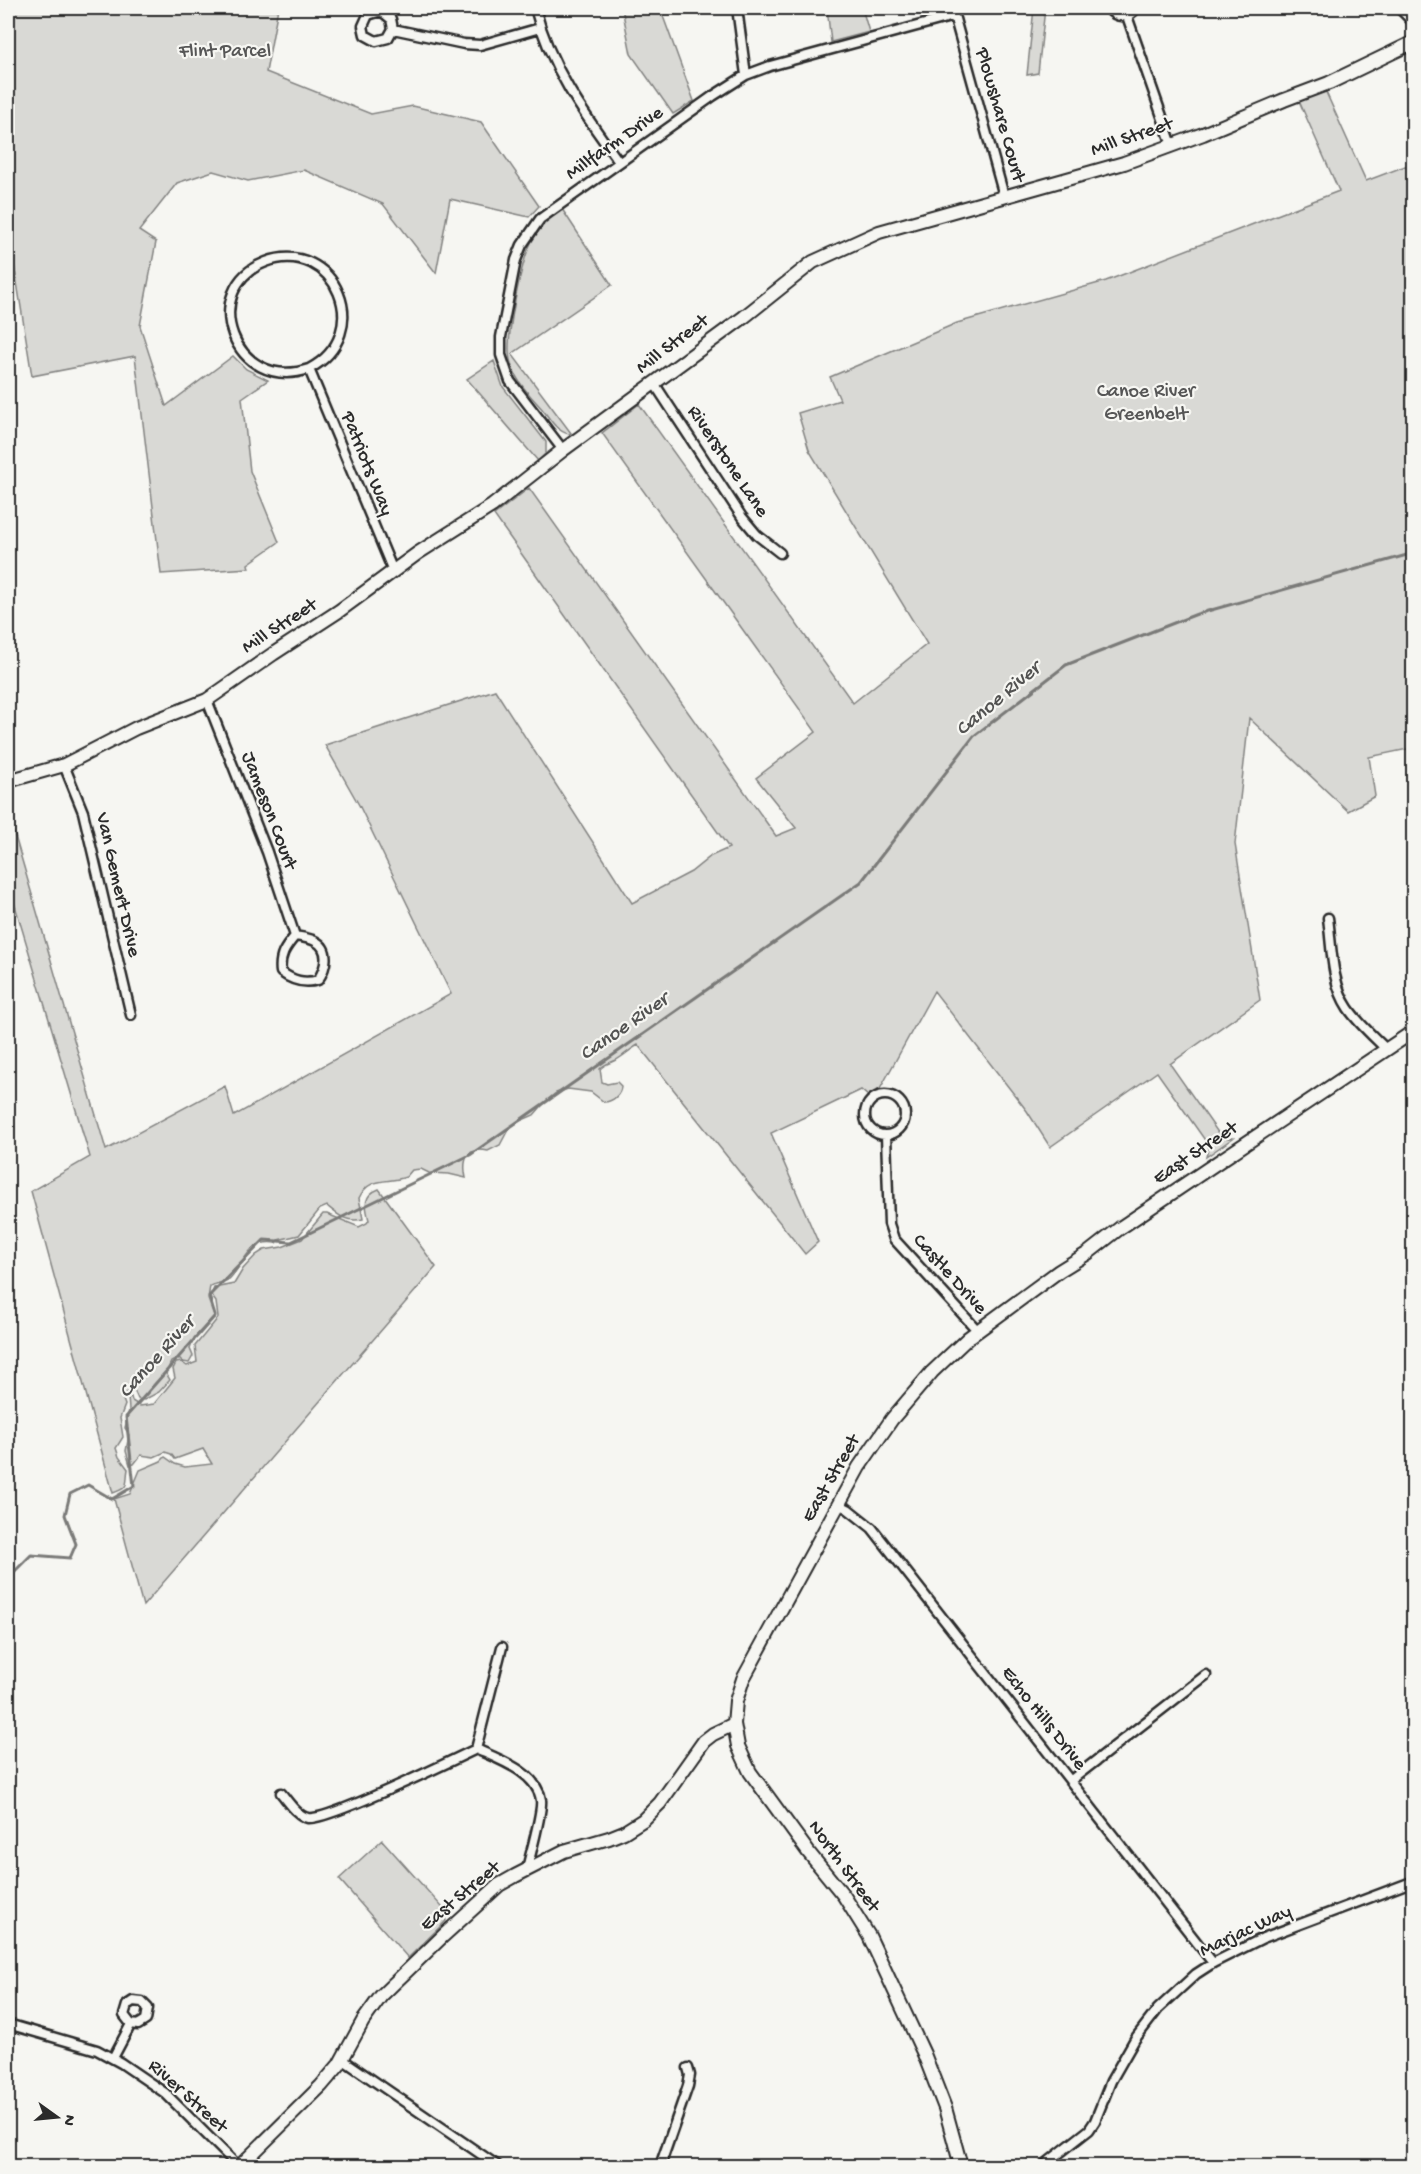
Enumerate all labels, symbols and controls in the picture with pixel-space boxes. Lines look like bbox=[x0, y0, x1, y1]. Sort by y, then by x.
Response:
park label: Flint Parcel bbox=[178, 41, 271, 64]
street label: Plowshare Court bbox=[969, 44, 1030, 187]
street label: Millfarm Drive bbox=[562, 102, 669, 186]
street label: Mill Street bbox=[1088, 113, 1178, 163]
street label: Mill Street bbox=[632, 309, 715, 380]
park label: Canoe River Greenbelt bbox=[1097, 381, 1197, 427]
street label: Riverstone Lane bbox=[681, 402, 773, 523]
street label: Patriots Way bbox=[334, 408, 397, 520]
street label: Mill Street bbox=[238, 593, 323, 660]
water label: Canoe River bbox=[952, 654, 1050, 743]
street label: Jameson Court bbox=[235, 749, 302, 875]
street label: Van Gemert Drive bbox=[89, 810, 145, 960]
water label: Canoe River bbox=[576, 986, 678, 1068]
street label: East Street bbox=[1149, 1116, 1244, 1191]
street label: Castle Drive bbox=[907, 1230, 992, 1321]
water label: Canoe River bbox=[114, 1308, 205, 1405]
street label: East Street bbox=[798, 1430, 867, 1527]
street label: Echo Hills Drive bbox=[995, 1663, 1091, 1776]
street label: North Street bbox=[802, 1817, 885, 1919]
street label: East Street bbox=[416, 1856, 507, 1937]
street label: Marjac Way bbox=[1197, 1901, 1296, 1963]
street label: River Street bbox=[142, 2055, 233, 2140]
north arrow bbox=[27, 2087, 87, 2147]
text: N bbox=[57, 2112, 79, 2128]

